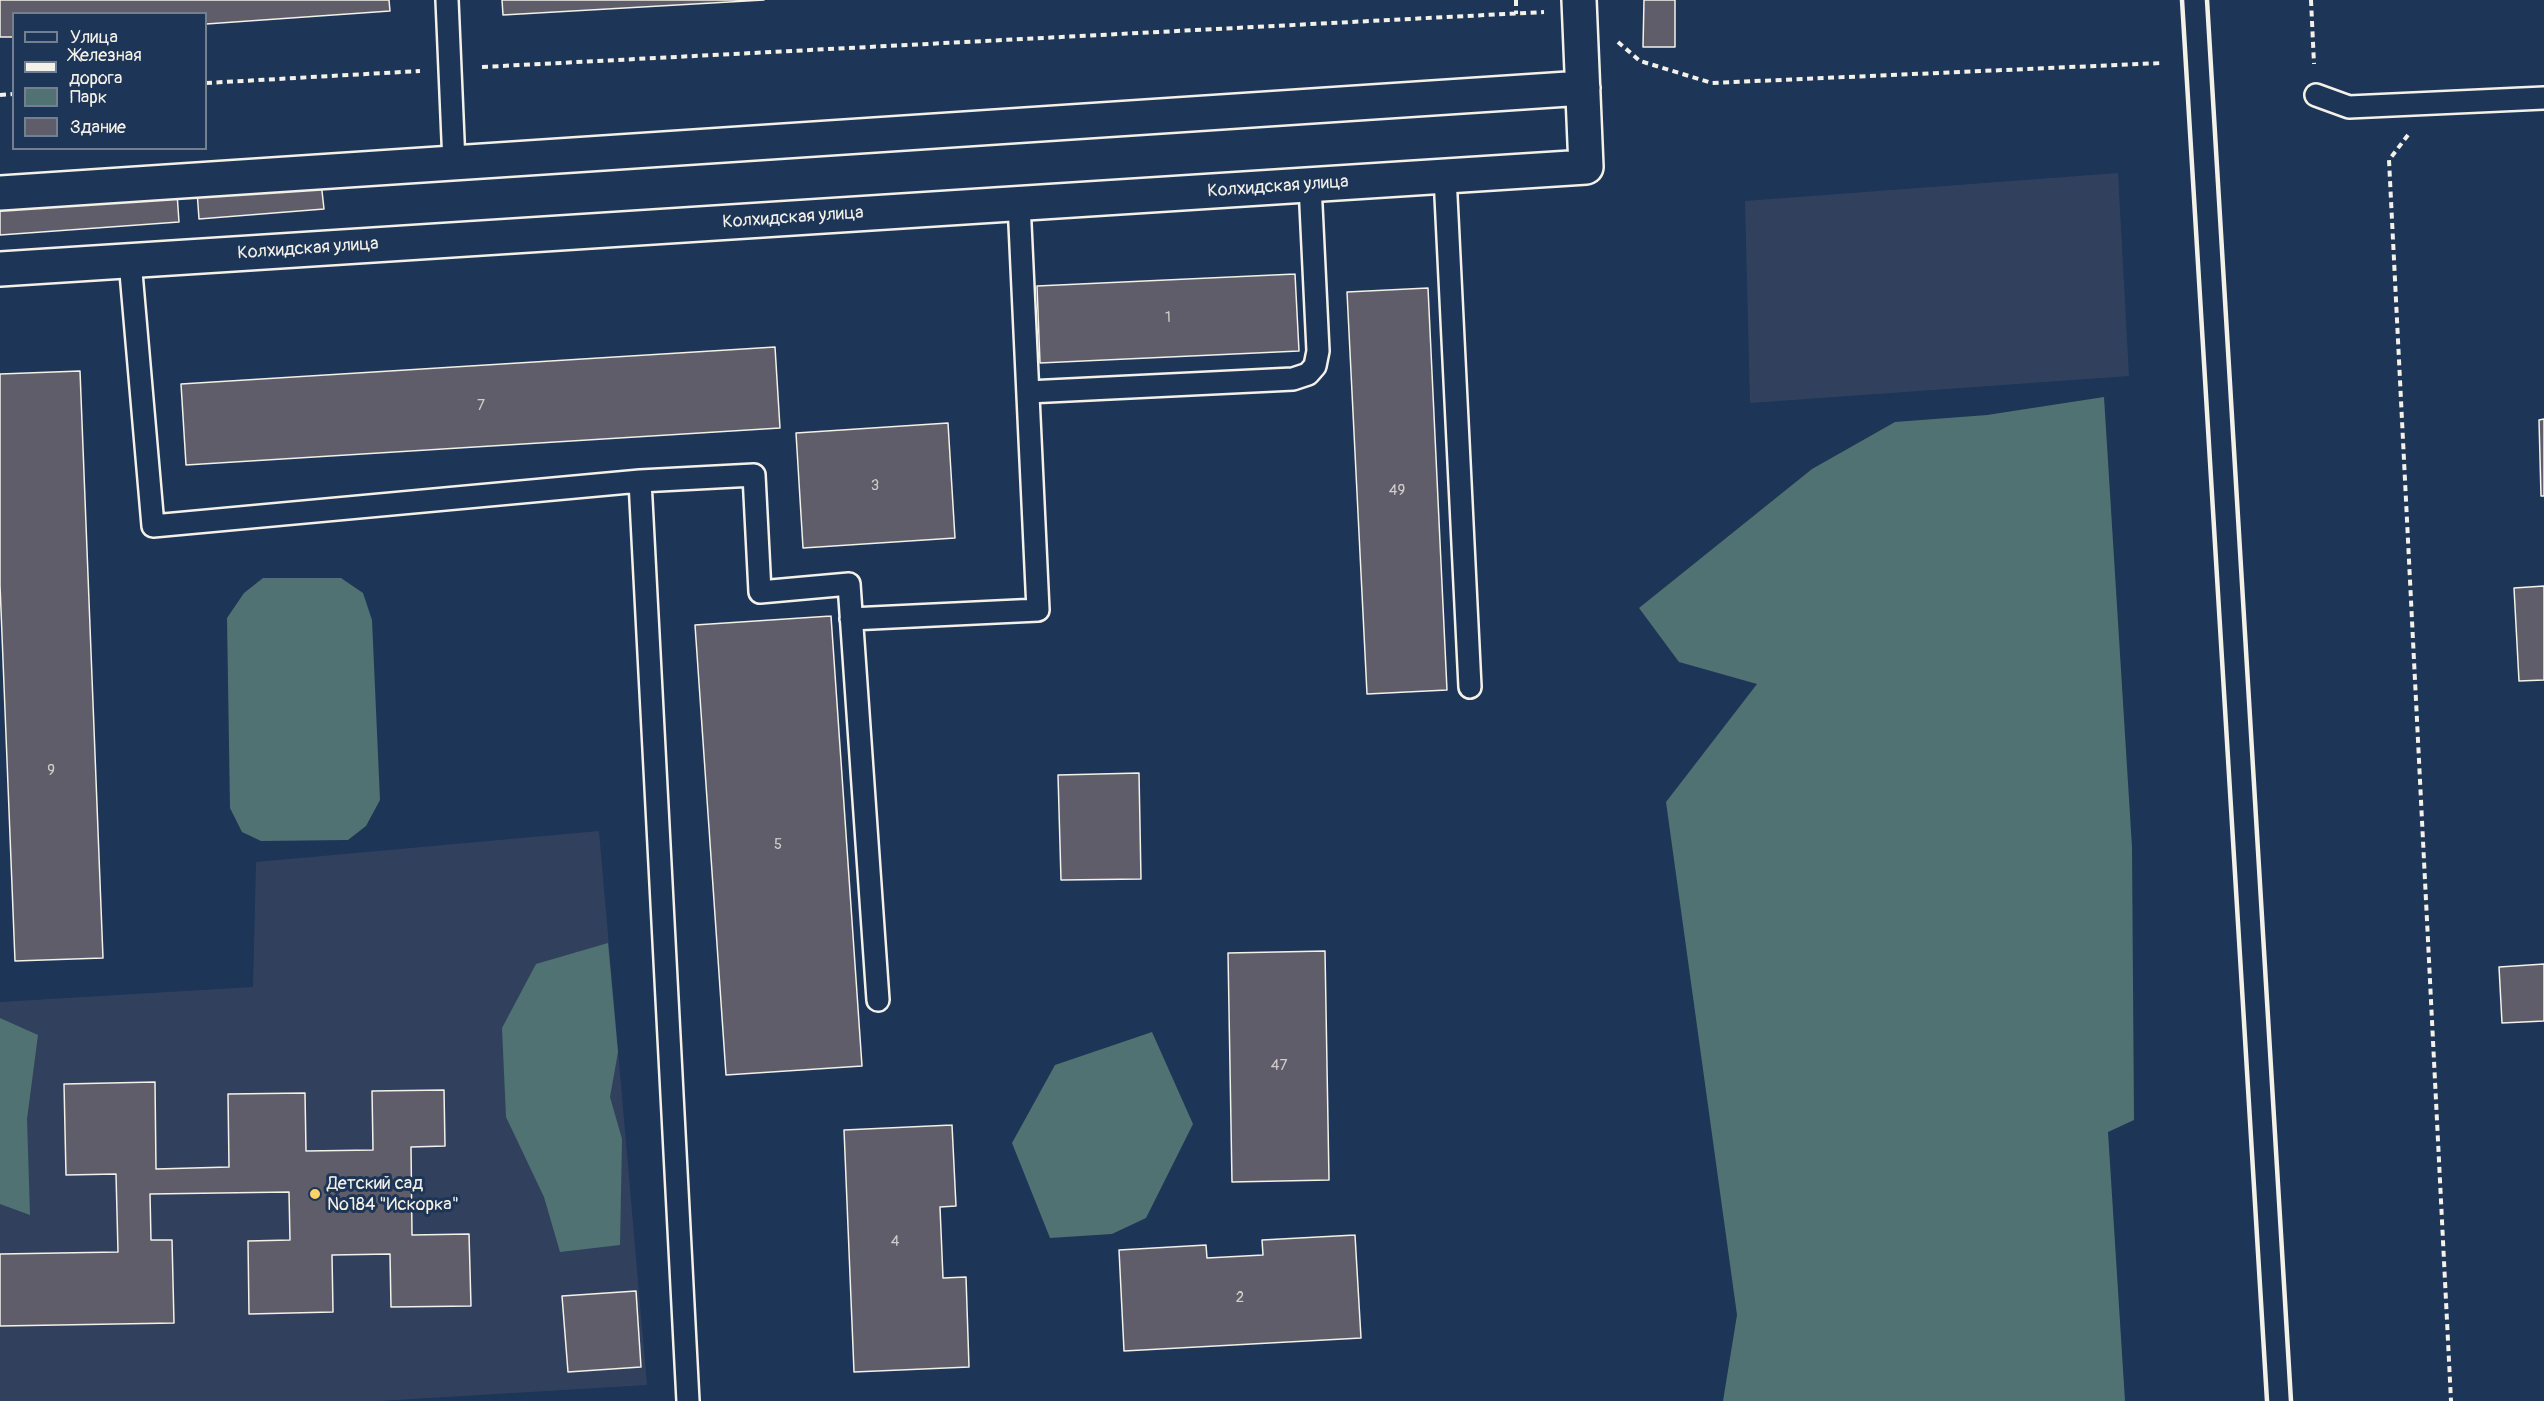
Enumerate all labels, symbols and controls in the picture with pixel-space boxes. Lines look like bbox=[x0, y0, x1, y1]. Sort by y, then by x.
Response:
legend bbox=[12, 12, 207, 150]
text: Улица bbox=[70, 26, 118, 49]
text: Железная дорога bbox=[69, 44, 142, 90]
text: Парк bbox=[70, 86, 107, 109]
text: Здание bbox=[70, 116, 126, 139]
street label: Колхидская улица bbox=[1207, 171, 1349, 203]
street label: Колхидская улица bbox=[722, 202, 864, 234]
street label: Колхидская улица bbox=[237, 233, 379, 265]
house number: 1 bbox=[1165, 309, 1171, 327]
house number: 7 bbox=[477, 397, 485, 415]
house number: 3 bbox=[871, 477, 879, 495]
house number: 49 bbox=[1389, 482, 1405, 500]
house number: 9 bbox=[47, 762, 55, 780]
house number: 5 bbox=[774, 836, 782, 854]
house number: 47 bbox=[1271, 1057, 1287, 1075]
place label: Детский сад №184 "Искорка" bbox=[327, 1173, 459, 1216]
marker: Детский сад №184 "Искорка" bbox=[308, 1187, 322, 1201]
house number: 4 bbox=[891, 1233, 899, 1251]
house number: 2 bbox=[1236, 1289, 1244, 1307]

